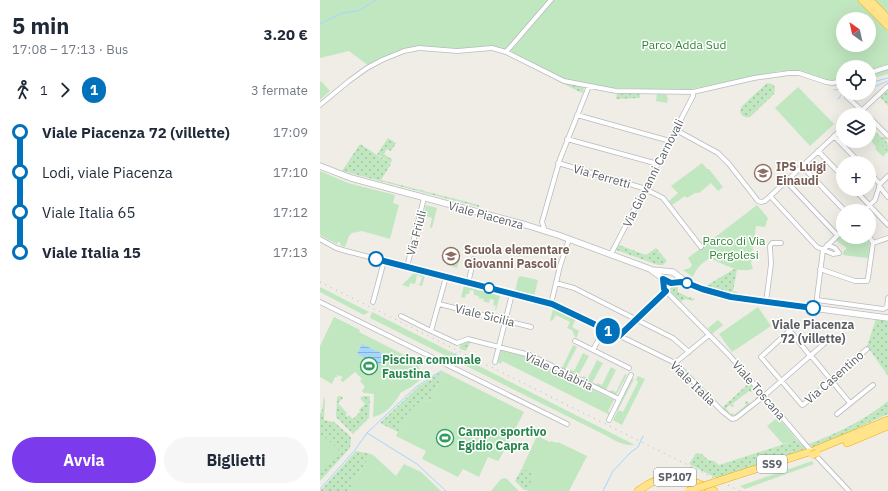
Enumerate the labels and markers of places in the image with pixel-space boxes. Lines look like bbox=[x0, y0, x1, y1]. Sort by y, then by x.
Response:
place label: IPS Luigi Einaudi bbox=[776, 159, 826, 188]
school or university icon: IPS Luigi Einaudi bbox=[753, 163, 773, 183]
place label: Scuola elementare Giovanni Pascoli bbox=[464, 242, 570, 271]
school or university icon: Scuola elementare Giovanni Pascoli bbox=[441, 246, 461, 266]
unlabelled marker bbox=[368, 251, 384, 267]
unlabelled marker bbox=[681, 277, 693, 289]
unlabelled marker bbox=[483, 282, 495, 294]
marker: Viale Piacenza 72 (villette) bbox=[805, 300, 821, 316]
place label: Viale Piacenza 72 (villette) bbox=[772, 317, 854, 346]
place label: Piscina comunale Faustina bbox=[382, 352, 481, 381]
sports icon: Piscina comunale Faustina bbox=[359, 356, 379, 376]
place label: Campo sportivo Egidio Capra bbox=[458, 424, 547, 453]
sports icon: Campo sportivo Egidio Capra bbox=[435, 428, 455, 448]

